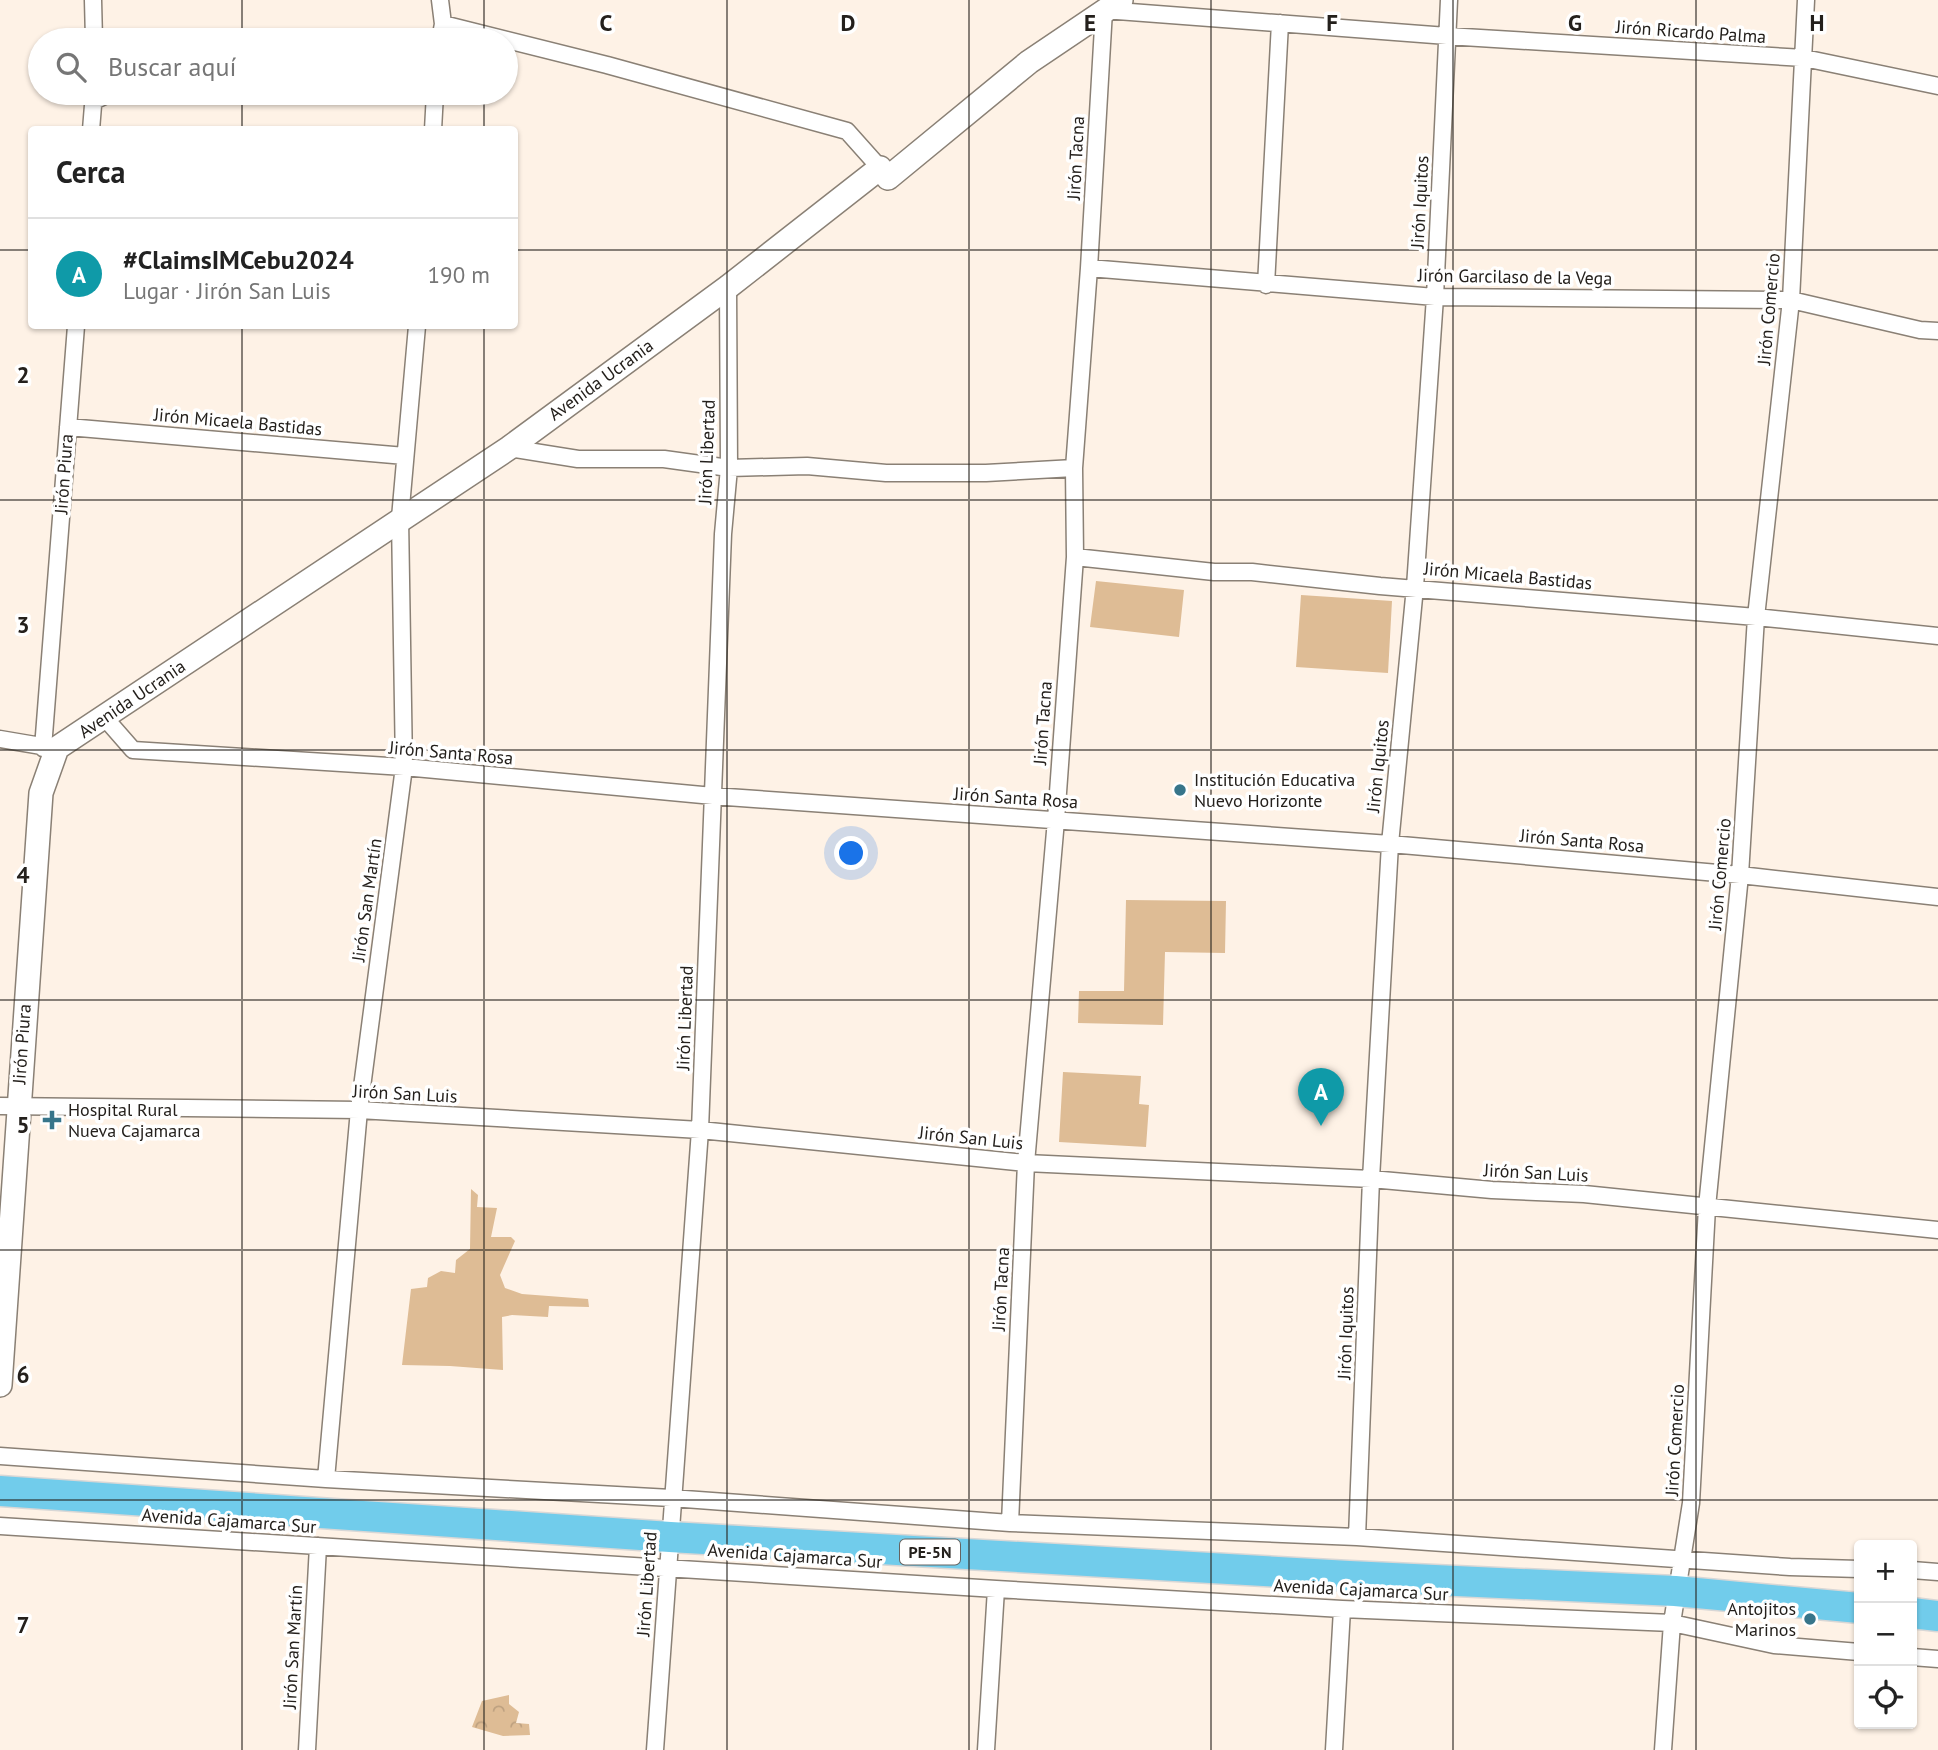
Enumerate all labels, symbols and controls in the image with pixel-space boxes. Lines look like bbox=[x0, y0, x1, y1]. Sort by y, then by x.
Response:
text: C bbox=[600, 8, 613, 37]
text: D bbox=[841, 8, 855, 37]
text: E bbox=[1084, 8, 1096, 37]
text: F bbox=[1326, 8, 1338, 37]
text: G bbox=[1568, 8, 1582, 37]
text: H bbox=[1810, 8, 1824, 37]
street label: Jirón Ricardo Palma bbox=[1614, 15, 1767, 48]
search box bbox=[28, 28, 518, 105]
icon: search bbox=[52, 48, 90, 86]
text: Buscar aquí bbox=[108, 50, 236, 83]
street label: Jirón Tacna bbox=[1062, 116, 1089, 201]
text: Cerca bbox=[56, 152, 125, 191]
street label: Jirón Iquitos bbox=[1406, 155, 1433, 250]
text: #ClaimsIMCebu2024 bbox=[123, 243, 354, 276]
street label: Jirón Comercio bbox=[1752, 252, 1785, 367]
text: A bbox=[72, 260, 86, 289]
text: 190 m bbox=[428, 260, 490, 289]
street label: Jirón Garcilaso de la Vega bbox=[1417, 263, 1612, 290]
text: Lugar · Jirón San Luis bbox=[123, 276, 331, 305]
street label: Avenida Ucrania bbox=[544, 334, 658, 425]
text: 2 bbox=[16, 360, 30, 389]
street label: Jirón Libertad bbox=[693, 399, 720, 506]
street label: Jirón Micaela Bastidas bbox=[152, 403, 323, 440]
street label: Jirón Piura bbox=[49, 433, 78, 516]
street label: Jirón Micaela Bastidas bbox=[1422, 557, 1593, 594]
text: 3 bbox=[16, 610, 30, 639]
street label: Avenida Ucrania bbox=[74, 654, 190, 743]
street label: Jirón Tacna bbox=[1028, 680, 1057, 767]
street label: Jirón Iquitos bbox=[1361, 718, 1394, 814]
street label: Jirón Santa Rosa bbox=[387, 736, 514, 769]
place label: Institución Educativa Nuevo Horizonte bbox=[1194, 768, 1355, 812]
street label: Jirón Santa Rosa bbox=[952, 782, 1079, 813]
marker: Institución Educativa Nuevo Horizonte bbox=[1172, 782, 1188, 798]
street label: Jirón Comercio bbox=[1703, 817, 1736, 932]
street label: Jirón Santa Rosa bbox=[1518, 824, 1645, 857]
your location bbox=[834, 836, 868, 870]
street label: Jirón San Martín bbox=[346, 837, 387, 964]
text: 4 bbox=[16, 860, 30, 889]
street label: Jirón Libertad bbox=[671, 965, 698, 1072]
street label: Jirón Piura bbox=[7, 1003, 36, 1086]
pin: A bbox=[1298, 1068, 1344, 1126]
street label: Jirón San Luis bbox=[351, 1079, 458, 1108]
place label: Hospital Rural Nueva Cajamarca bbox=[68, 1098, 200, 1142]
text: 5 bbox=[16, 1110, 30, 1139]
marker: Hospital Rural Nueva Cajamarca bbox=[42, 1110, 62, 1130]
street label: Jirón San Luis bbox=[917, 1120, 1024, 1154]
street label: Jirón San Luis bbox=[1482, 1158, 1589, 1187]
street label: Jirón Tacna bbox=[987, 1247, 1014, 1332]
street label: Jirón Iquitos bbox=[1332, 1286, 1359, 1381]
text: 6 bbox=[16, 1360, 30, 1389]
street label: Jirón Comercio bbox=[1660, 1383, 1689, 1498]
street label: Avenida Cajamarca Sur bbox=[141, 1503, 317, 1538]
street label: Jirón Libertad bbox=[631, 1531, 662, 1638]
street label: Avenida Cajamarca Sur bbox=[707, 1538, 883, 1573]
road number: PE-5N bbox=[900, 1540, 960, 1564]
map controls bbox=[1854, 1540, 1917, 1729]
button: + bbox=[1854, 1540, 1917, 1603]
street label: Avenida Cajamarca Sur bbox=[1273, 1573, 1449, 1606]
street label: Jirón San Martín bbox=[278, 1584, 307, 1711]
place label: Antojitos Marinos bbox=[1727, 1597, 1796, 1641]
button: − bbox=[1854, 1603, 1917, 1666]
text: 7 bbox=[16, 1610, 30, 1639]
marker: Antojitos Marinos bbox=[1802, 1611, 1818, 1627]
button: locate bbox=[1854, 1666, 1917, 1729]

